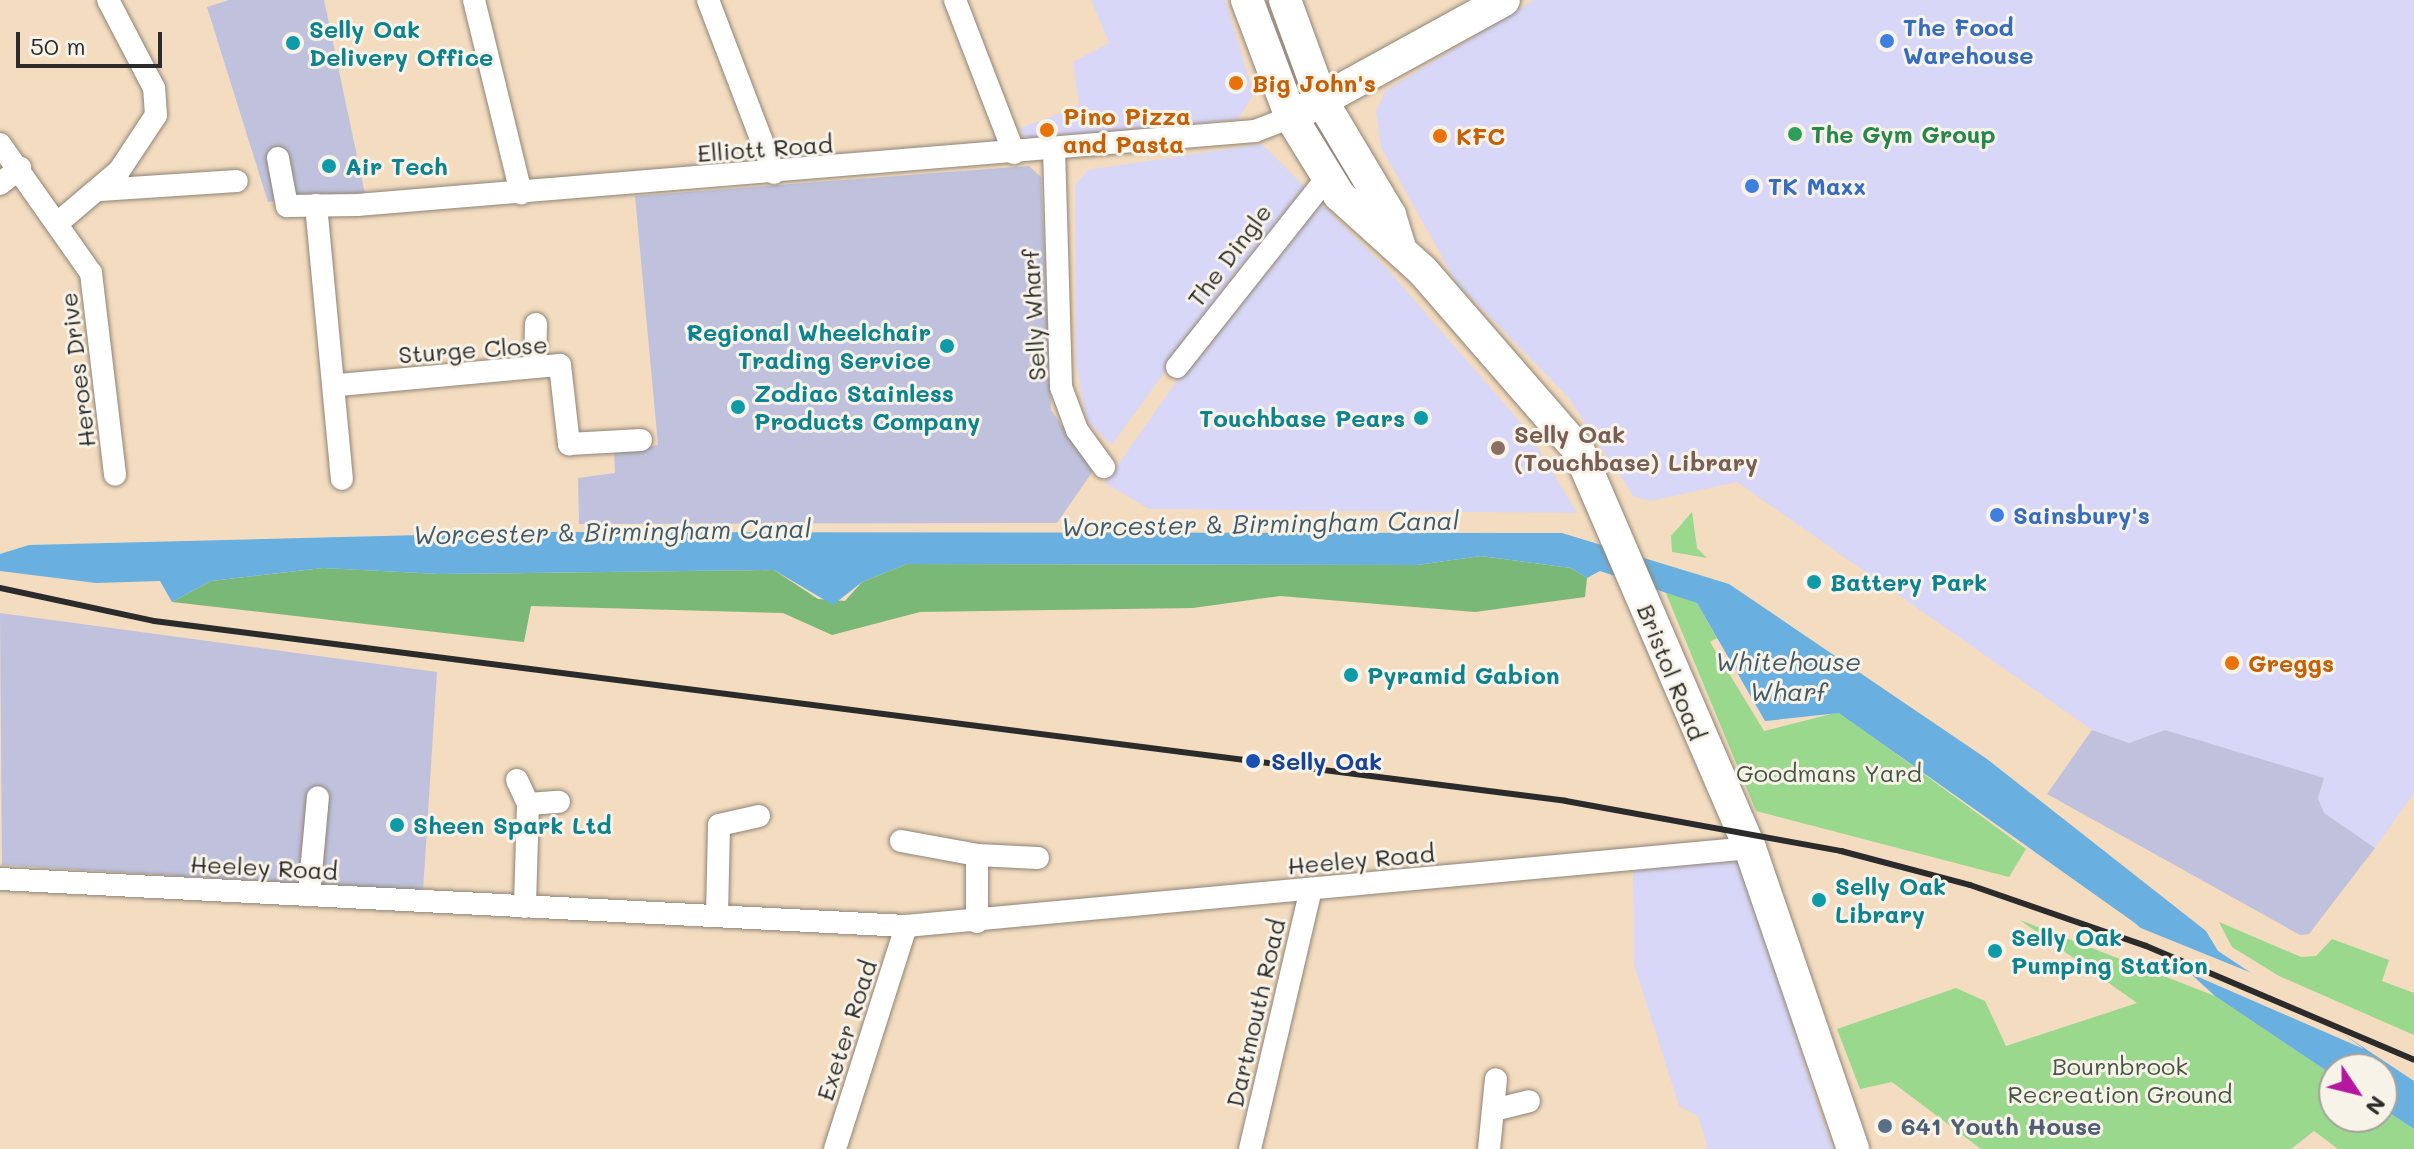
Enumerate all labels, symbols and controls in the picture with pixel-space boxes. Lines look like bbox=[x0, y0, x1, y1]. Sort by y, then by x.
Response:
place label: The Food Warehouse bbox=[1903, 13, 2034, 69]
place label: Selly Oak Delivery Office bbox=[309, 15, 493, 71]
scale bar bbox=[20, 16, 166, 66]
text: 50 m bbox=[30, 30, 86, 61]
marker: The Food Warehouse bbox=[1878, 32, 1896, 50]
marker: Selly Oak Delivery Office bbox=[284, 34, 302, 52]
place label: Big John's bbox=[1252, 69, 1376, 97]
marker: Big John's bbox=[1227, 74, 1245, 92]
place label: Pino Pizza and Pasta bbox=[1063, 102, 1191, 158]
place label: The Gym Group bbox=[1811, 120, 1996, 148]
marker: Pino Pizza and Pasta bbox=[1038, 121, 1056, 139]
place label: KFC bbox=[1456, 122, 1505, 150]
marker: The Gym Group bbox=[1786, 125, 1804, 143]
marker: KFC bbox=[1431, 127, 1449, 145]
street label: Elliott Road bbox=[696, 129, 834, 167]
place label: Air Tech bbox=[345, 152, 448, 180]
marker: Air Tech bbox=[320, 157, 338, 175]
place label: TK Maxx bbox=[1768, 172, 1866, 200]
marker: TK Maxx bbox=[1743, 177, 1761, 195]
street label: The Dingle bbox=[1181, 198, 1277, 312]
street label: Selly Wharf bbox=[1015, 249, 1051, 381]
street label: Heroes Drive bbox=[53, 291, 101, 449]
place label: Regional Wheelchair Trading Service bbox=[686, 318, 931, 374]
street label: Sturge Close bbox=[397, 329, 549, 369]
marker: Regional Wheelchair Trading Service bbox=[938, 337, 956, 355]
place label: Zodiac Stainless Products Company bbox=[754, 379, 980, 435]
marker: Zodiac Stainless Products Company bbox=[729, 398, 747, 416]
place label: Touchbase Pears bbox=[1199, 404, 1405, 432]
marker: Touchbase Pears bbox=[1412, 409, 1430, 427]
place label: Selly Oak (Touchbase) Library bbox=[1514, 420, 1758, 476]
marker: Selly Oak (Touchbase) Library bbox=[1489, 439, 1507, 457]
place label: Sainsbury's bbox=[2013, 501, 2150, 529]
water label: Worcester & Birmingham Canal bbox=[1061, 505, 1459, 543]
marker: Sainsbury's bbox=[1988, 506, 2006, 524]
water label: Worcester & Birmingham Canal bbox=[413, 513, 811, 551]
place label: Battery Park bbox=[1830, 568, 1987, 596]
marker: Battery Park bbox=[1805, 573, 1823, 591]
street label: Bristol Road bbox=[1632, 600, 1712, 744]
water label: Whitehouse Wharf bbox=[1715, 646, 1861, 708]
place label: Greggs bbox=[2248, 649, 2334, 677]
marker: Greggs bbox=[2223, 654, 2241, 672]
place label: Pyramid Gabion bbox=[1367, 661, 1560, 689]
marker: Pyramid Gabion bbox=[1342, 666, 1360, 684]
place label: Selly Oak bbox=[1271, 747, 1382, 775]
marker: Selly Oak bbox=[1242, 750, 1264, 772]
park label: Goodmans Yard bbox=[1736, 759, 1922, 787]
place label: Sheen Spark Ltd bbox=[413, 811, 612, 839]
marker: Sheen Spark Ltd bbox=[388, 816, 406, 834]
street label: Heeley Road bbox=[1286, 838, 1436, 880]
street label: Heeley Road bbox=[189, 849, 339, 885]
place label: Selly Oak Library bbox=[1835, 872, 1946, 928]
marker: Selly Oak Library bbox=[1810, 891, 1828, 909]
street label: Dartmouth Road bbox=[1219, 916, 1291, 1110]
place label: Selly Oak Pumping Station bbox=[2011, 923, 2208, 979]
marker: Selly Oak Pumping Station bbox=[1986, 942, 2004, 960]
street label: Exeter Road bbox=[810, 956, 882, 1104]
park label: Bournbrook Recreation Ground bbox=[2007, 1052, 2233, 1108]
north arrow bbox=[2318, 1053, 2398, 1133]
text: N bbox=[2360, 1091, 2393, 1121]
place label: 641 Youth House bbox=[1901, 1112, 2101, 1140]
marker: 641 Youth House bbox=[1876, 1117, 1894, 1135]

